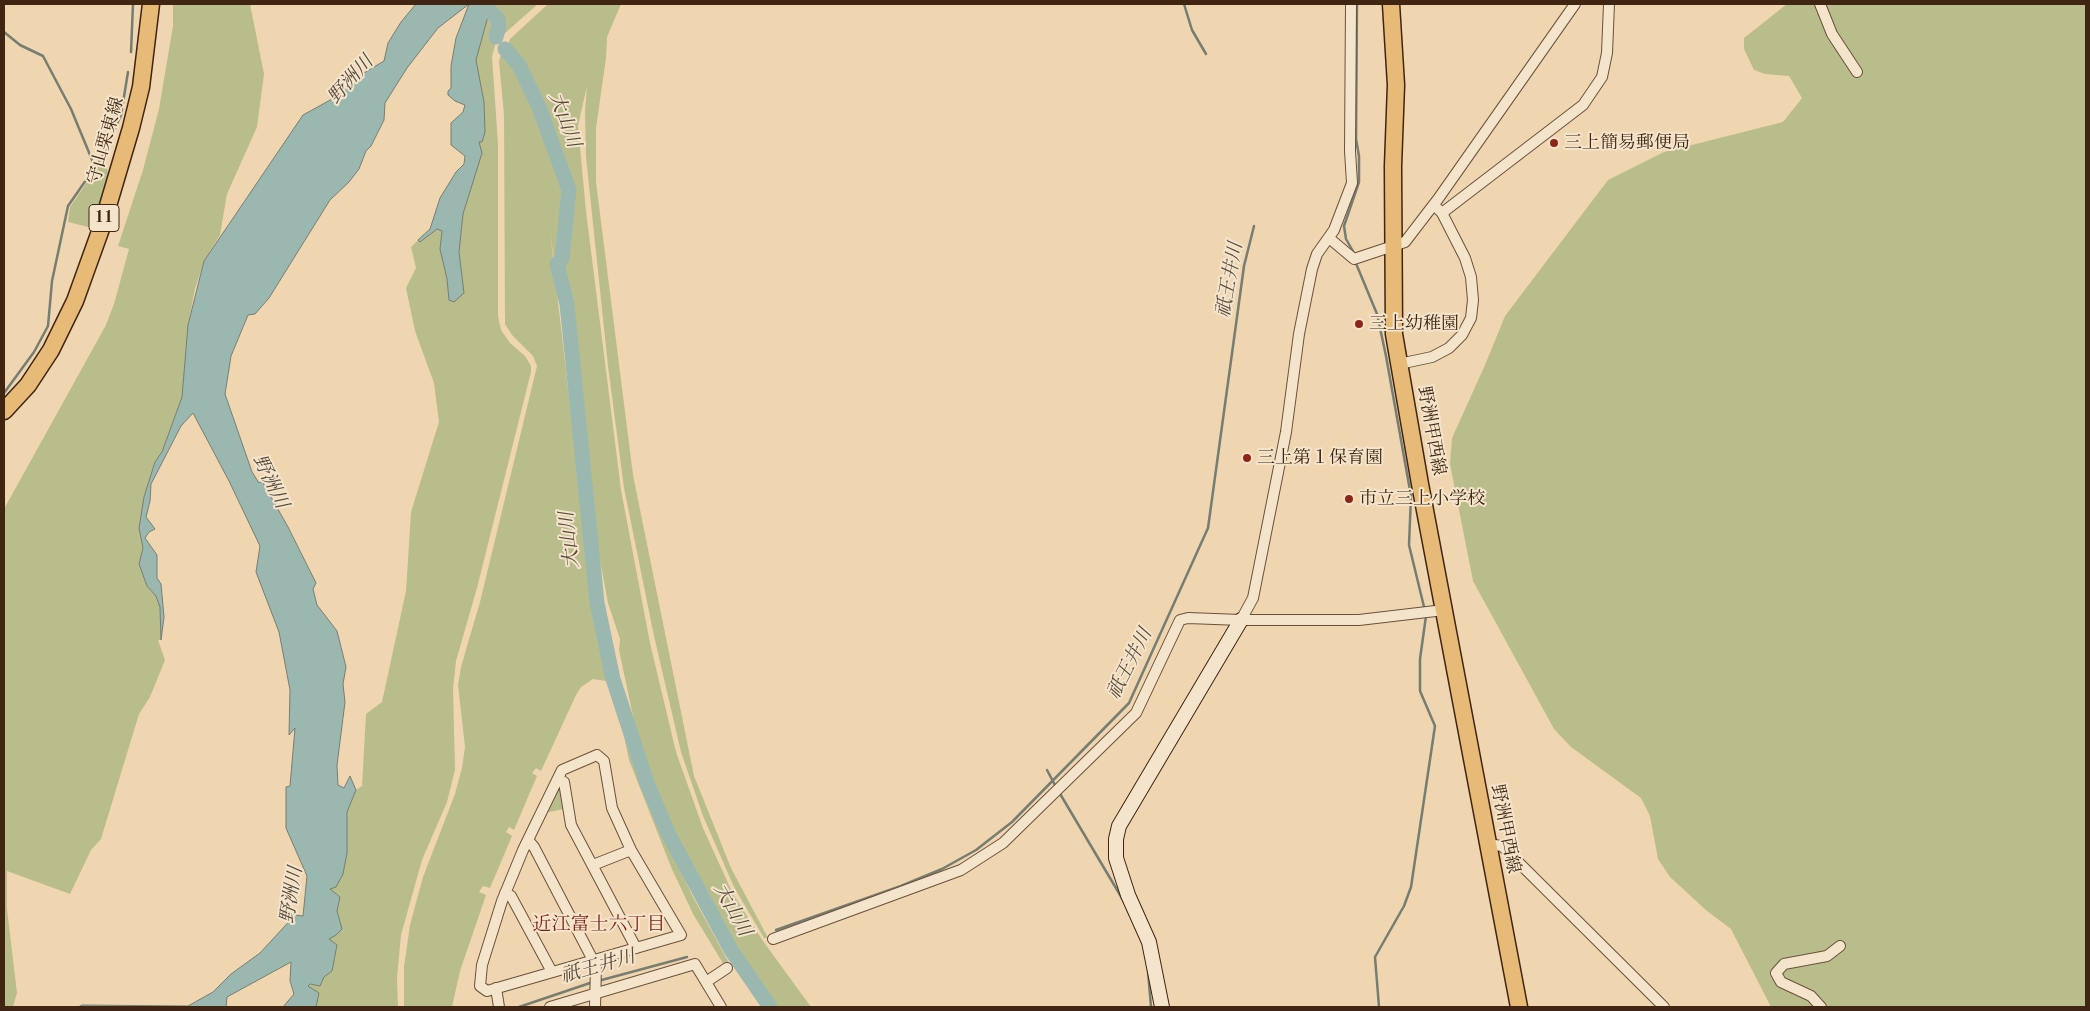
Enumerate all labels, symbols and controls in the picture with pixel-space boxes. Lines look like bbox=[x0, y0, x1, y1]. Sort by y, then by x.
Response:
water label: 野洲川 bbox=[323, 51, 379, 109]
water label: 大山川 bbox=[543, 89, 585, 151]
street label: 守山栗東線 bbox=[83, 95, 129, 187]
place label: 三上簡易郵便局 bbox=[1564, 132, 1690, 154]
marker: 三上簡易郵便局 bbox=[1548, 137, 1560, 149]
road number: 11 bbox=[89, 204, 119, 232]
water label: 祇王井川 bbox=[1212, 241, 1248, 319]
place label: 三上幼稚園 bbox=[1369, 313, 1459, 335]
marker: 三上幼稚園 bbox=[1353, 318, 1365, 330]
street label: 野洲甲西線 bbox=[1413, 385, 1449, 477]
place label: 三上第１保育園 bbox=[1257, 447, 1383, 469]
water label: 野洲川 bbox=[247, 451, 293, 513]
marker: 三上第１保育園 bbox=[1241, 452, 1253, 464]
place label: 市立三上小学校 bbox=[1359, 488, 1485, 510]
marker: 市立三上小学校 bbox=[1343, 493, 1355, 505]
water label: 大山川 bbox=[556, 510, 584, 570]
water label: 祇王井川 bbox=[1103, 625, 1157, 703]
street label: 野洲甲西線 bbox=[1486, 783, 1524, 875]
water label: 野洲川 bbox=[276, 865, 308, 925]
water label: 大山川 bbox=[708, 880, 756, 940]
district label: 近江富士六丁目 bbox=[533, 914, 665, 936]
water label: 祇王井川 bbox=[558, 946, 638, 988]

